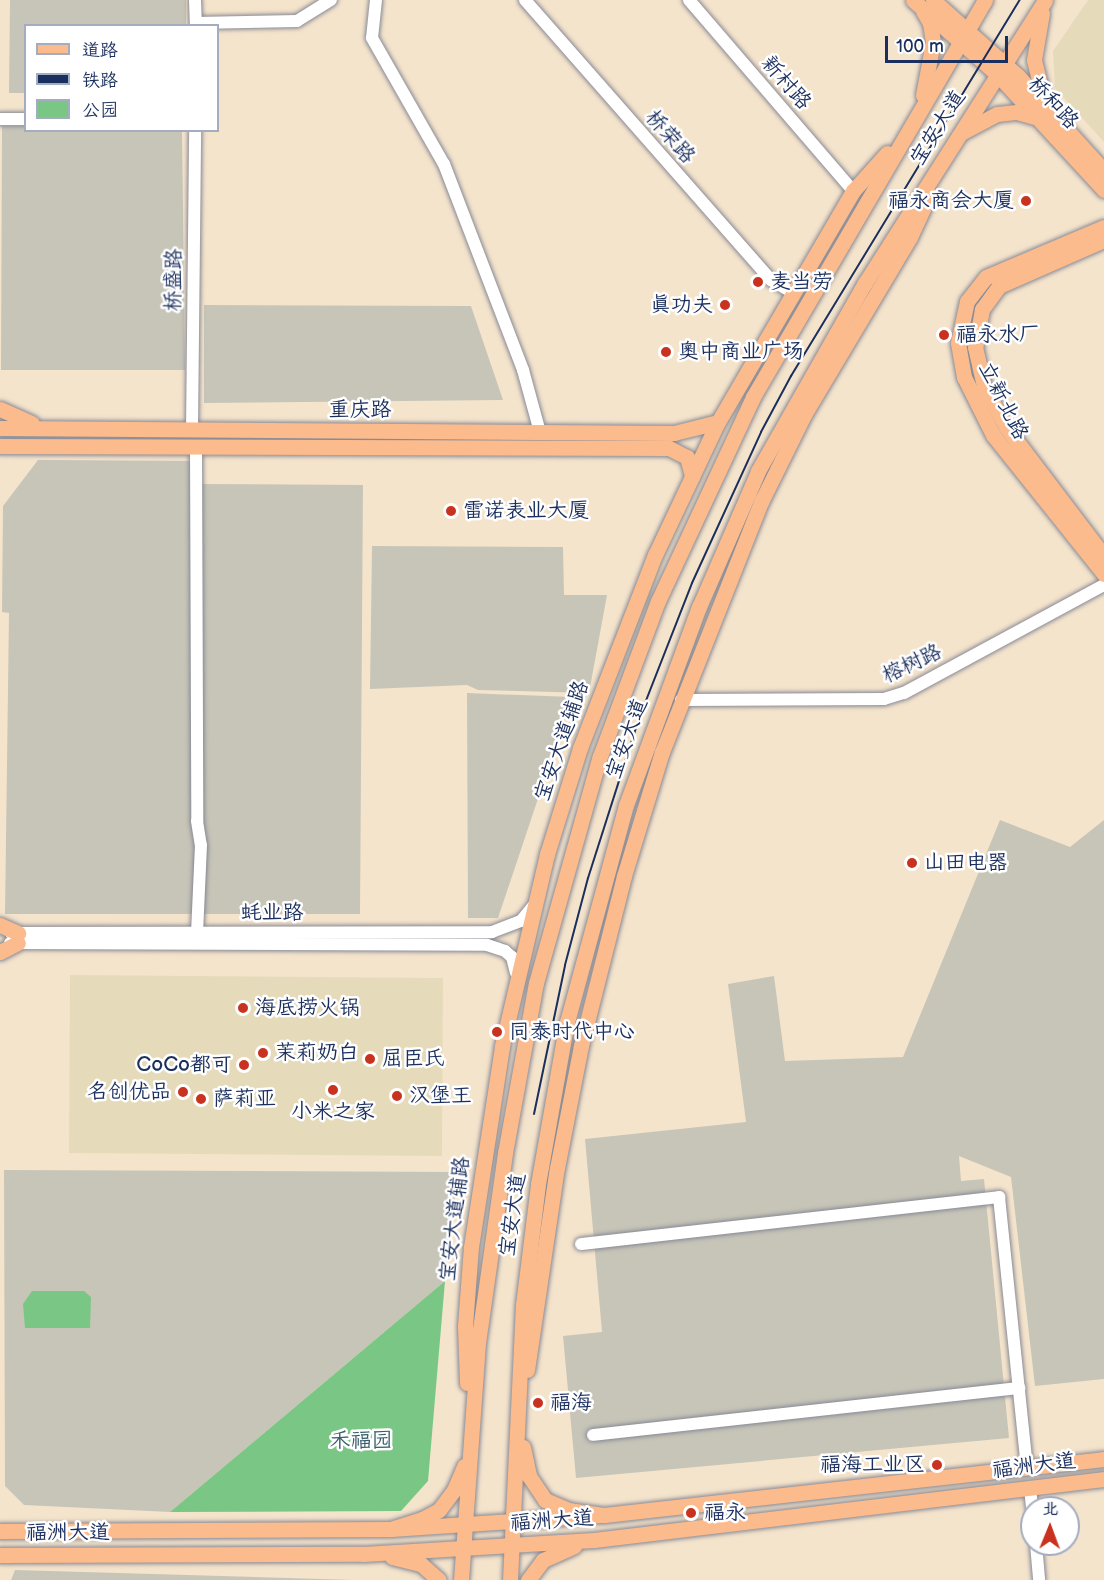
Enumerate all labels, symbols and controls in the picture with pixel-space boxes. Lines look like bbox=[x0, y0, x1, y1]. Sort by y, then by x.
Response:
legend bbox=[24, 24, 219, 132]
scale bar bbox=[888, 24, 1011, 62]
text: 100 m bbox=[896, 36, 944, 57]
text: 道路 bbox=[82, 40, 118, 61]
street label: 新村路 bbox=[756, 51, 816, 115]
text: 铁路 bbox=[82, 70, 118, 91]
street label: 桥和路 bbox=[1022, 71, 1084, 135]
street label: 宝安大道 bbox=[905, 86, 971, 170]
text: 公园 bbox=[82, 100, 118, 121]
street label: 桥荣路 bbox=[640, 105, 700, 169]
place label: 福永商会大厦 bbox=[888, 188, 1014, 214]
marker: 福永商会大厦 bbox=[1019, 194, 1033, 208]
street label: 桥盛路 bbox=[161, 248, 187, 312]
place label: 麦当劳 bbox=[770, 269, 833, 295]
marker: 麦当劳 bbox=[751, 275, 765, 289]
place label: 真功夫 bbox=[650, 292, 713, 318]
marker: 真功夫 bbox=[718, 298, 732, 312]
place label: 福永水厂 bbox=[956, 322, 1040, 348]
marker: 福永水厂 bbox=[937, 328, 951, 342]
place label: 奥中商业广场 bbox=[678, 339, 804, 365]
marker: 奥中商业广场 bbox=[659, 345, 673, 359]
street label: 立新北路 bbox=[973, 358, 1033, 444]
street label: 重庆路 bbox=[329, 397, 391, 423]
place label: 雷诺表业大厦 bbox=[463, 498, 589, 524]
marker: 雷诺表业大厦 bbox=[444, 504, 458, 518]
street label: 榕树路 bbox=[878, 639, 946, 689]
street label: 宝安大道辅路 bbox=[530, 677, 594, 805]
street label: 宝安大道 bbox=[601, 695, 653, 783]
place label: 山田电器 bbox=[924, 850, 1008, 876]
marker: 山田电器 bbox=[905, 856, 919, 870]
street label: 蚝业路 bbox=[241, 900, 303, 926]
place label: 海底捞火锅 bbox=[255, 995, 360, 1021]
marker: 海底捞火锅 bbox=[236, 1001, 250, 1015]
place label: 同泰时代中心 bbox=[509, 1019, 635, 1045]
marker: 同泰时代中心 bbox=[490, 1025, 504, 1039]
place label: 茉莉奶白 bbox=[275, 1040, 359, 1066]
marker: 茉莉奶白 bbox=[256, 1046, 270, 1060]
place label: 屈臣氏 bbox=[382, 1046, 445, 1072]
place label: CoCo都可 bbox=[136, 1052, 232, 1078]
marker: 屈臣氏 bbox=[363, 1052, 377, 1066]
marker: CoCo都可 bbox=[237, 1058, 251, 1072]
place label: 名创优品 bbox=[87, 1079, 171, 1105]
marker: 小米之家 bbox=[326, 1083, 340, 1097]
place label: 汉堡王 bbox=[409, 1083, 472, 1109]
marker: 名创优品 bbox=[176, 1085, 190, 1099]
place label: 萨莉亚 bbox=[213, 1086, 276, 1112]
marker: 汉堡王 bbox=[390, 1089, 404, 1103]
marker: 萨莉亚 bbox=[194, 1092, 208, 1106]
place label: 小米之家 bbox=[291, 1099, 375, 1125]
street label: 宝安大道辅路 bbox=[435, 1155, 475, 1283]
street label: 宝安大道 bbox=[495, 1172, 531, 1258]
place label: 福海 bbox=[550, 1390, 592, 1416]
marker: 福海 bbox=[531, 1396, 545, 1410]
park label: 禾福园 bbox=[330, 1428, 392, 1454]
street label: 福洲大道 bbox=[991, 1448, 1077, 1484]
place label: 福海工业区 bbox=[820, 1452, 925, 1478]
marker: 福海工业区 bbox=[930, 1458, 944, 1472]
north arrow bbox=[1020, 1496, 1080, 1556]
place label: 福永 bbox=[704, 1500, 746, 1526]
text: 北 bbox=[1042, 1500, 1058, 1519]
marker: 福永 bbox=[682, 1504, 700, 1522]
street label: 福洲大道 bbox=[509, 1506, 595, 1536]
street label: 福洲大道 bbox=[26, 1520, 110, 1546]

